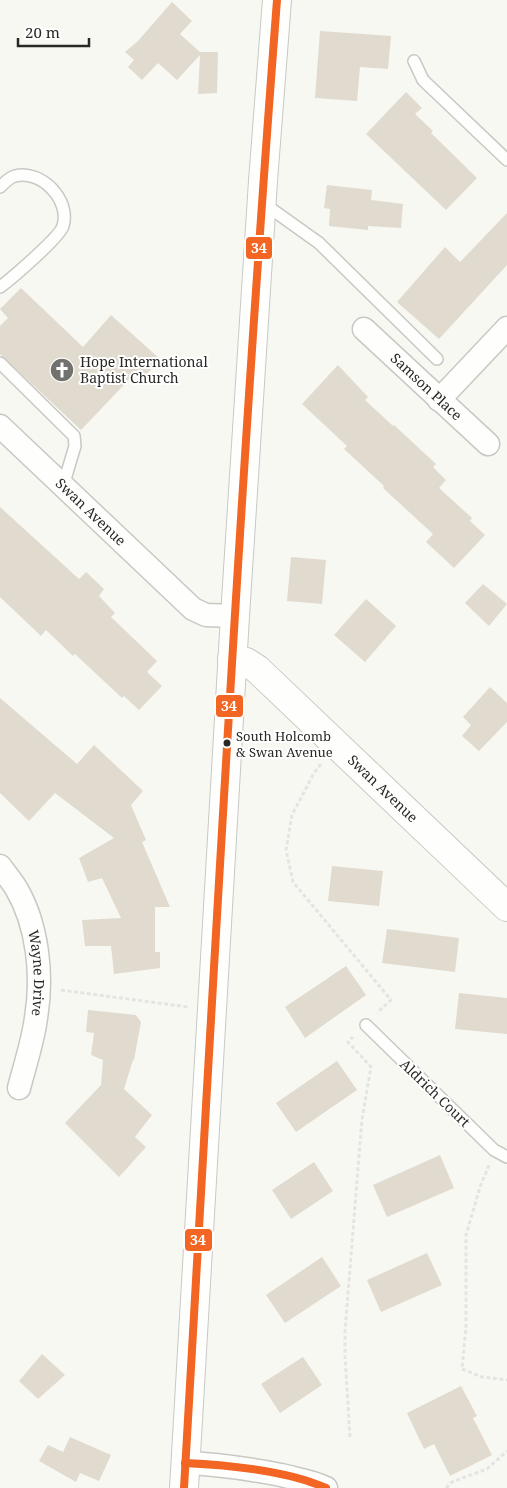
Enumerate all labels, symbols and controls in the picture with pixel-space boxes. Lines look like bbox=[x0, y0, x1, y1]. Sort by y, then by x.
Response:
scale bar bbox=[18, 15, 89, 47]
text: 20 m bbox=[25, 22, 60, 42]
line badge: 34 bbox=[245, 236, 273, 260]
text: 34 bbox=[251, 238, 267, 257]
street label: Samson Place bbox=[387, 349, 466, 424]
place label: Hope International Baptist Church bbox=[80, 352, 208, 387]
church icon: Hope International Baptist Church bbox=[49, 357, 75, 383]
street label: Swan Avenue bbox=[52, 474, 130, 550]
line badge: 34 bbox=[215, 694, 244, 718]
text: 34 bbox=[221, 696, 237, 715]
place label: South Holcomb & Swan Avenue bbox=[236, 727, 333, 761]
marker: South Holcomb & Swan Avenue bbox=[222, 738, 232, 748]
street label: Swan Avenue bbox=[344, 750, 422, 826]
street label: Wayne Drive bbox=[24, 928, 49, 1017]
street label: Aldrich Court bbox=[396, 1054, 475, 1131]
line badge: 34 bbox=[184, 1228, 213, 1252]
text: 34 bbox=[190, 1230, 206, 1249]

